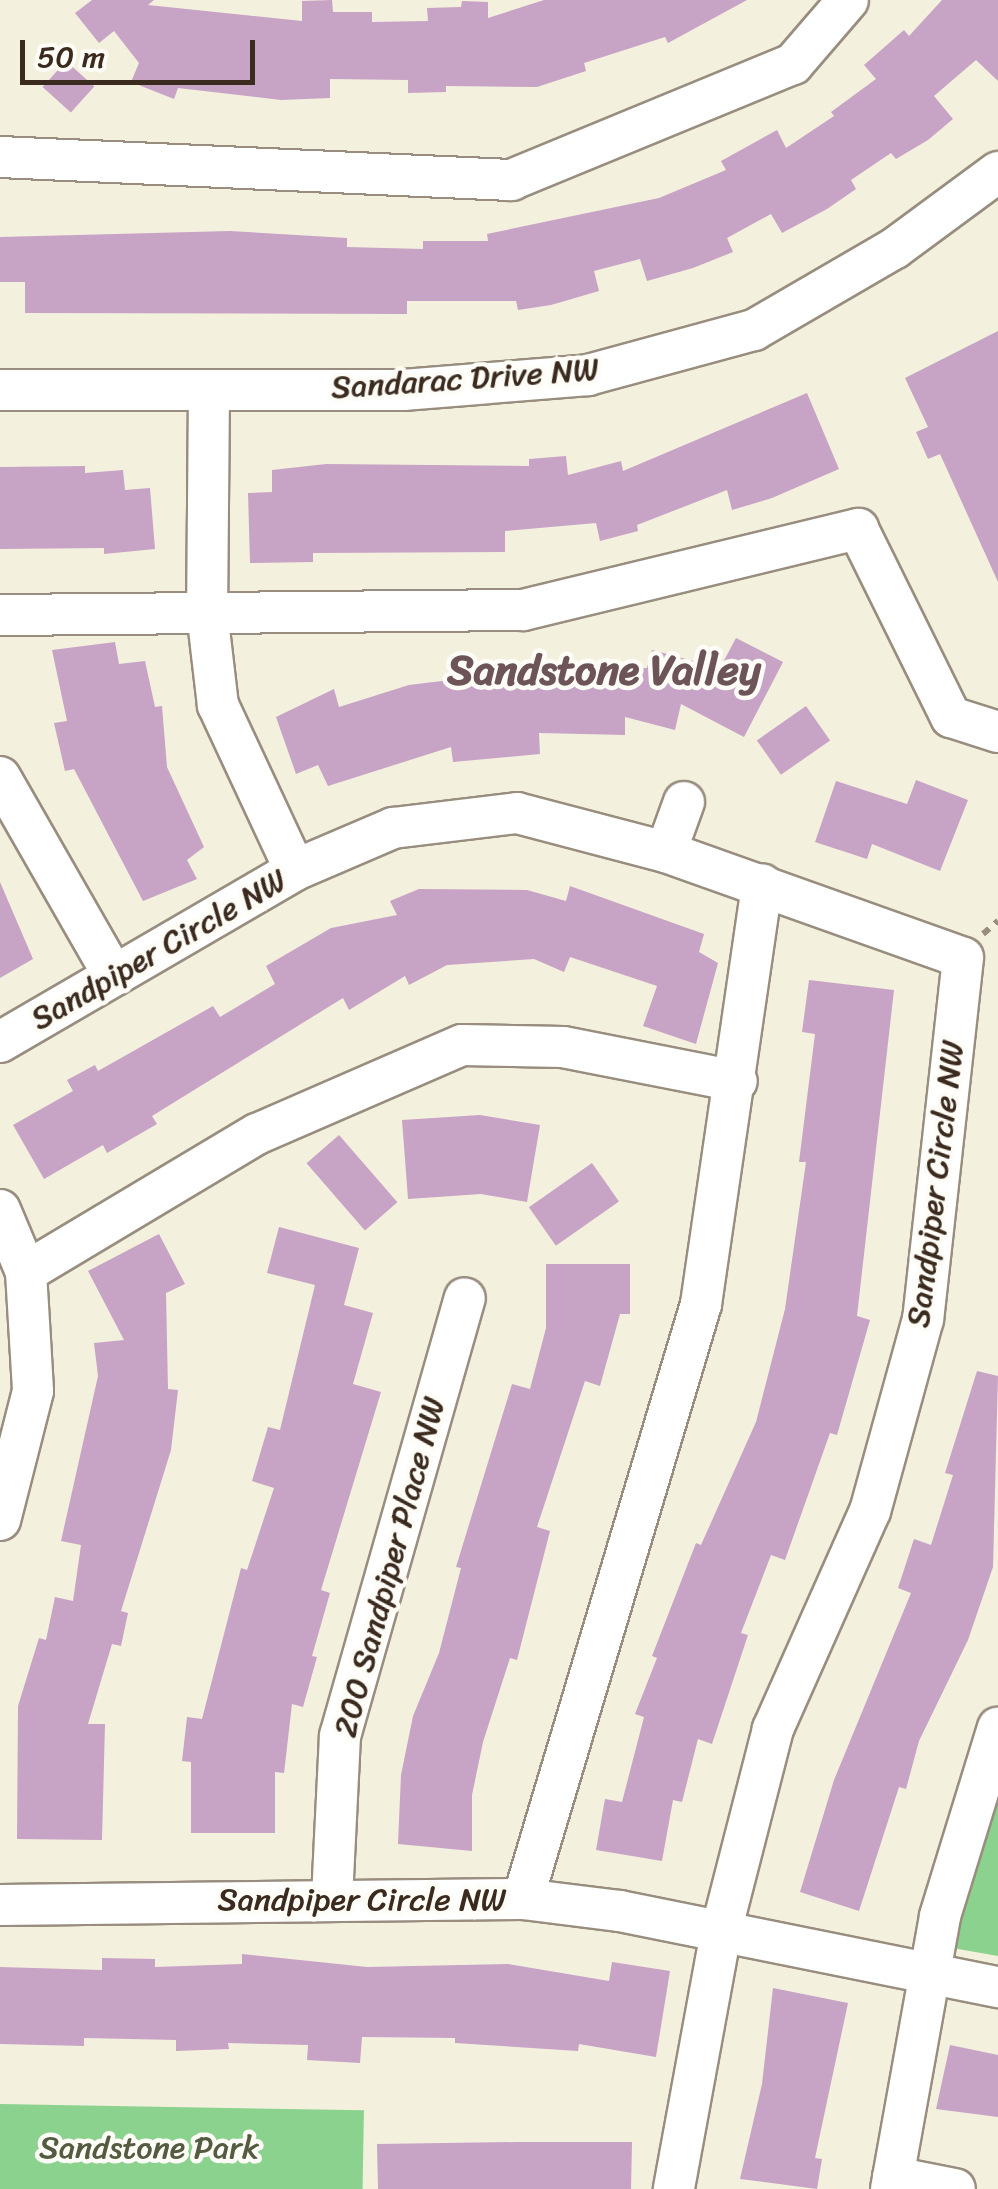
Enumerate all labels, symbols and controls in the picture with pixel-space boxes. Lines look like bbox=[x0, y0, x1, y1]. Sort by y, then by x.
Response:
scale bar bbox=[25, 20, 260, 82]
text: 50 m bbox=[37, 30, 105, 84]
street label: Sandarac Drive NW bbox=[330, 351, 600, 407]
district label: Sandstone Valley bbox=[447, 645, 761, 695]
street label: Sandpiper Circle NW bbox=[24, 861, 294, 1039]
street label: Sandpiper Circle NW bbox=[899, 1038, 973, 1330]
street label: 200 Sandpiper Place NW bbox=[326, 1393, 454, 1741]
street label: Sandpiper Circle NW bbox=[218, 1881, 506, 1919]
park label: Sandstone Park bbox=[39, 2129, 259, 2167]

